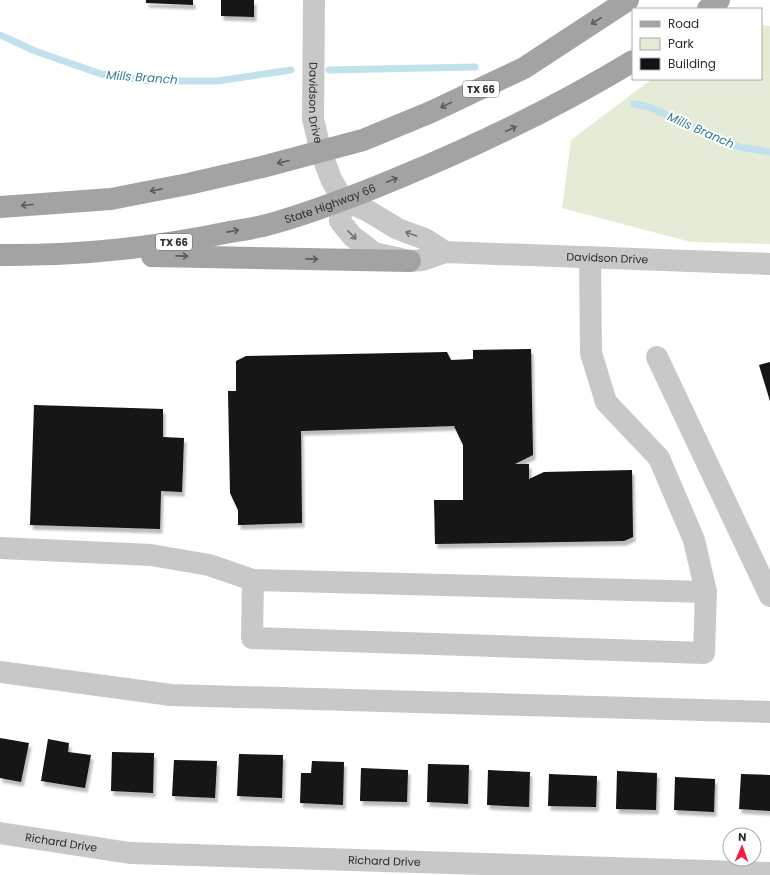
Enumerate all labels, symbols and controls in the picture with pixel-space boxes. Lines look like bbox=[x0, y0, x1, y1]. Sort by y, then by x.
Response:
legend bbox=[632, 8, 762, 80]
text: Road bbox=[668, 15, 699, 32]
one-way arrow bbox=[590, 17, 601, 25]
text: Park bbox=[668, 35, 695, 52]
text: Building bbox=[668, 55, 716, 72]
street label: Davidson Drive bbox=[305, 62, 327, 145]
water label: Mills Branch bbox=[106, 66, 178, 88]
road number: TX 66 bbox=[463, 81, 499, 97]
one-way arrow bbox=[440, 102, 452, 109]
water label: Mills Branch bbox=[665, 108, 737, 152]
one-way arrow bbox=[505, 125, 517, 132]
one-way arrow bbox=[277, 158, 290, 166]
one-way arrow bbox=[386, 176, 398, 184]
street label: State Highway 66 bbox=[283, 180, 378, 227]
one-way arrow bbox=[150, 186, 163, 194]
one-way arrow bbox=[21, 202, 34, 209]
one-way arrow bbox=[227, 227, 240, 235]
one-way arrow bbox=[347, 230, 357, 240]
one-way arrow bbox=[405, 230, 417, 238]
road number: TX 66 bbox=[156, 234, 192, 250]
street label: Davidson Drive bbox=[566, 248, 649, 268]
one-way arrow bbox=[175, 253, 188, 260]
one-way arrow bbox=[305, 255, 318, 263]
north arrow bbox=[722, 827, 762, 867]
street label: Richard Drive bbox=[24, 829, 99, 856]
text: N bbox=[738, 829, 747, 845]
street label: Richard Drive bbox=[348, 852, 421, 870]

